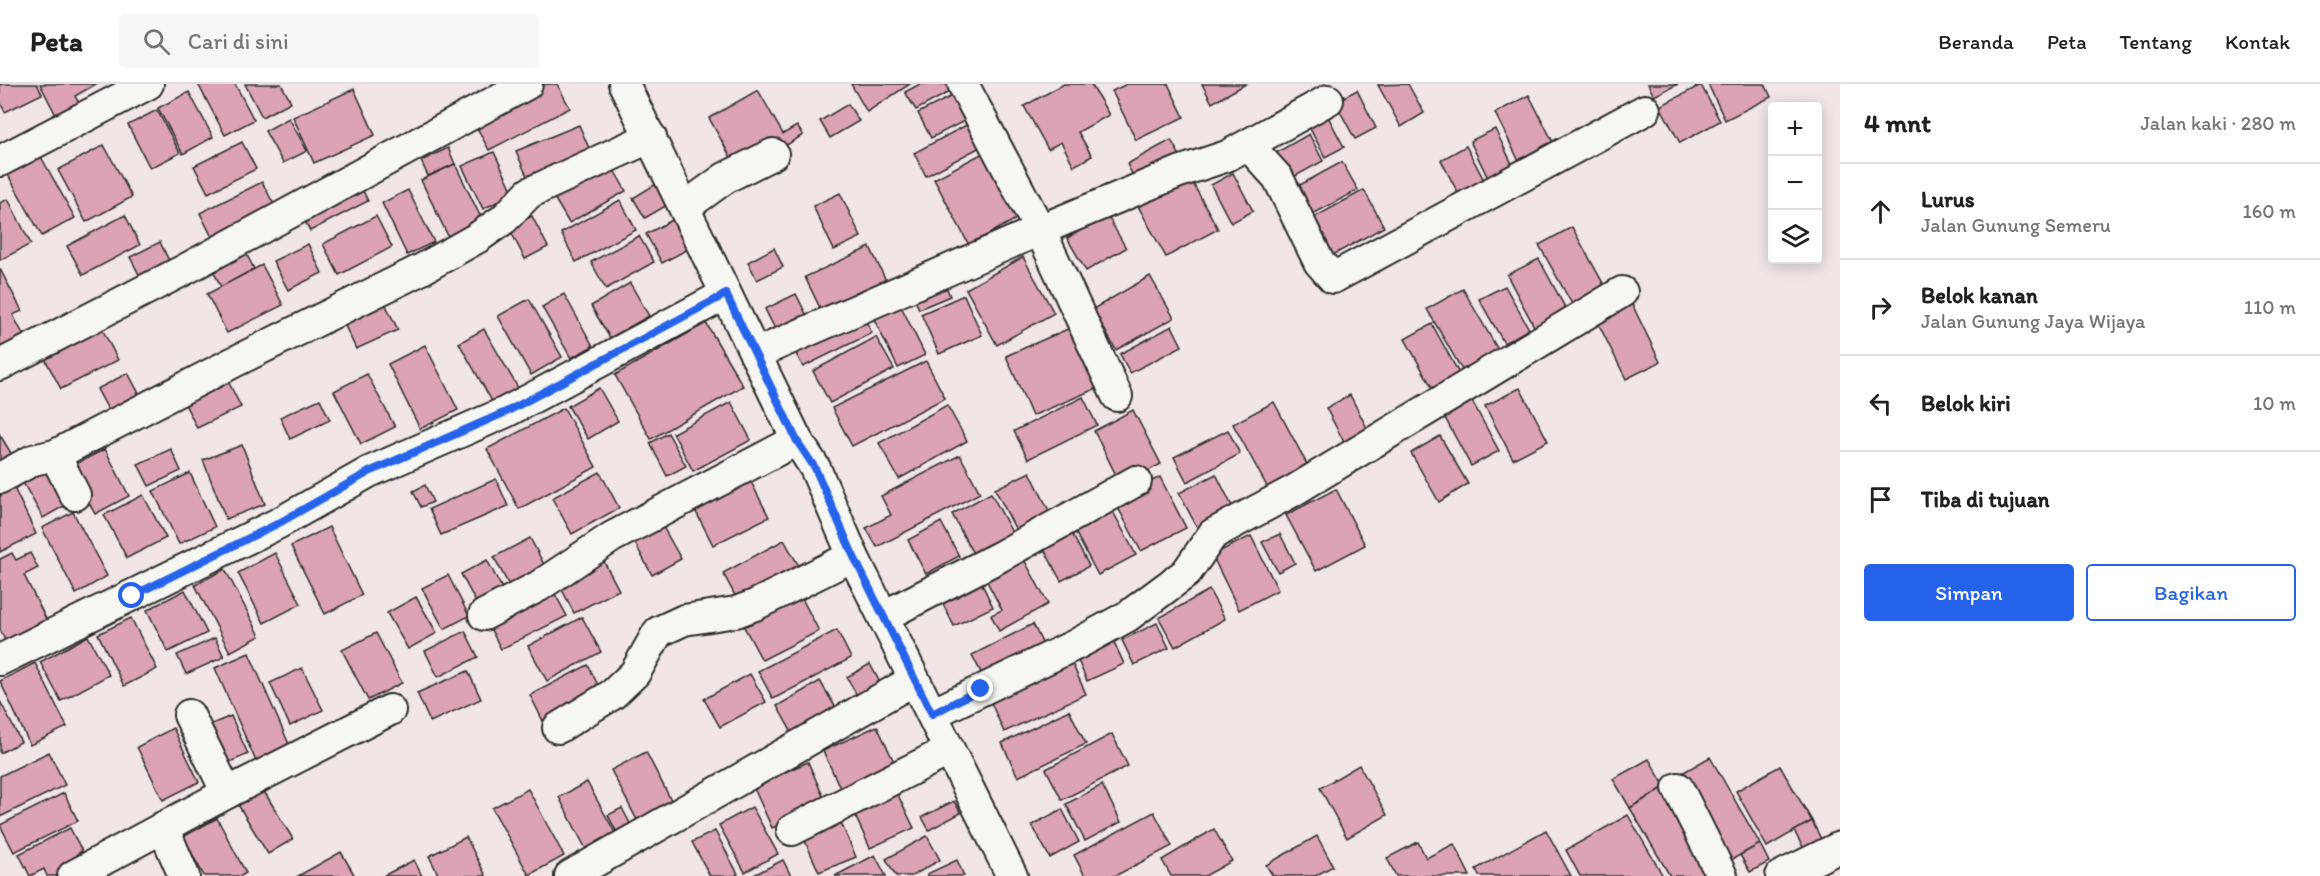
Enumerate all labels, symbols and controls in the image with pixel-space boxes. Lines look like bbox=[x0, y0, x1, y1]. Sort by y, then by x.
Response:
search box bbox=[119, 14, 539, 68]
text: Peta bbox=[30, 24, 83, 58]
icon: search bbox=[140, 25, 173, 58]
text: Cari di sini bbox=[188, 28, 289, 55]
text: Beranda bbox=[1938, 29, 2014, 54]
text: Peta bbox=[2047, 29, 2087, 54]
text: Tentang bbox=[2120, 29, 2192, 54]
text: Kontak bbox=[2225, 29, 2290, 54]
map controls bbox=[1768, 102, 1822, 264]
button: + bbox=[1768, 102, 1822, 156]
text: 4 mnt bbox=[1864, 107, 1931, 139]
text: Jalan kaki · 280 m bbox=[2140, 111, 2296, 135]
button: − bbox=[1768, 156, 1822, 210]
text: Lurus bbox=[1921, 186, 1975, 213]
icon: ahead bbox=[1864, 195, 1897, 228]
text: 160 m bbox=[2243, 199, 2296, 223]
button: layers bbox=[1768, 210, 1822, 264]
text: Jalan Gunung Semeru bbox=[1921, 213, 2111, 237]
text: Belok kanan bbox=[1921, 282, 2038, 309]
icon: right bbox=[1864, 291, 1897, 324]
text: 110 m bbox=[2244, 295, 2296, 319]
text: Jalan Gunung Jaya Wijaya bbox=[1921, 309, 2145, 333]
icon: left bbox=[1864, 387, 1897, 420]
text: Belok kiri bbox=[1921, 390, 2011, 417]
text: 10 m bbox=[2253, 391, 2296, 415]
icon: arrive bbox=[1864, 483, 1897, 516]
text: Tiba di tujuan bbox=[1921, 486, 2050, 513]
button: Simpan bbox=[1864, 564, 2074, 621]
button: Bagikan bbox=[2086, 564, 2296, 621]
route start bbox=[118, 582, 144, 608]
route end bbox=[967, 675, 993, 701]

